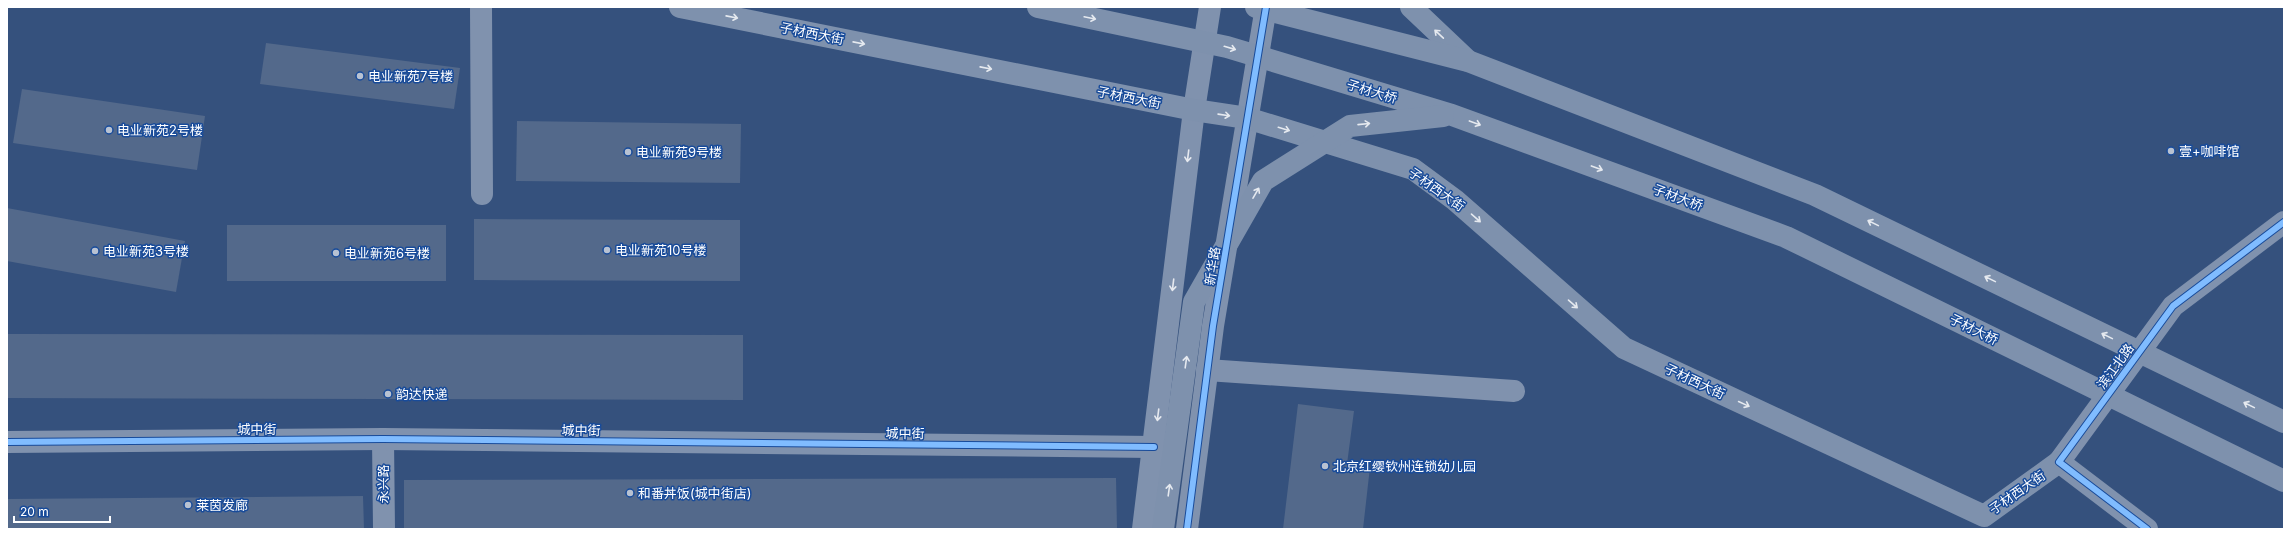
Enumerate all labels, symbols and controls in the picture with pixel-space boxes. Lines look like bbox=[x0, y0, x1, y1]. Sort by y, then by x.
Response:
one-way arrow bbox=[725, 14, 738, 22]
one-way arrow bbox=[1083, 14, 1096, 22]
street label: 子材西大街 bbox=[779, 19, 845, 47]
one-way arrow bbox=[1435, 30, 1445, 39]
one-way arrow bbox=[852, 39, 865, 47]
one-way arrow bbox=[1224, 45, 1237, 52]
one-way arrow bbox=[980, 65, 993, 73]
place label: 电业新苑7号楼 bbox=[368, 68, 453, 84]
marker: 电业新苑7号楼 bbox=[355, 71, 365, 81]
street label: 子材大桥 bbox=[1345, 76, 1399, 106]
street label: 子材西大街 bbox=[1096, 83, 1162, 111]
one-way arrow bbox=[1217, 111, 1230, 119]
one-way arrow bbox=[1469, 120, 1482, 127]
one-way arrow bbox=[1357, 121, 1370, 128]
place label: 电业新苑2号楼 bbox=[117, 122, 203, 138]
marker: 电业新苑2号楼 bbox=[104, 125, 114, 135]
one-way arrow bbox=[1278, 126, 1290, 134]
place label: 壹+咖啡馆 bbox=[2179, 143, 2240, 159]
place label: 电业新苑9号楼 bbox=[636, 144, 722, 160]
marker: 壹+咖啡馆 bbox=[2166, 146, 2176, 156]
marker: 电业新苑9号楼 bbox=[623, 147, 633, 157]
one-way arrow bbox=[1184, 149, 1192, 162]
street label: 子材西大街 bbox=[1406, 164, 1468, 214]
one-way arrow bbox=[1591, 164, 1603, 172]
street label: 子材大桥 bbox=[1651, 181, 1705, 213]
one-way arrow bbox=[1253, 187, 1261, 199]
one-way arrow bbox=[1470, 213, 1480, 222]
one-way arrow bbox=[1867, 219, 1879, 226]
place label: 电业新苑10号楼 bbox=[615, 242, 707, 258]
place label: 电业新苑3号楼 bbox=[103, 243, 189, 259]
place label: 电业新苑6号楼 bbox=[344, 245, 430, 261]
marker: 电业新苑10号楼 bbox=[602, 245, 612, 255]
street label: 新华路 bbox=[1201, 245, 1223, 287]
marker: 电业新苑3号楼 bbox=[90, 246, 100, 256]
marker: 电业新苑6号楼 bbox=[331, 248, 341, 258]
one-way arrow bbox=[1984, 275, 1996, 282]
one-way arrow bbox=[1169, 279, 1177, 292]
one-way arrow bbox=[1568, 299, 1579, 308]
street label: 子材大桥 bbox=[1947, 310, 2001, 348]
one-way arrow bbox=[2101, 332, 2113, 339]
street label: 滨江北路 bbox=[2093, 340, 2137, 392]
one-way arrow bbox=[1182, 355, 1190, 368]
street label: 子材西大街 bbox=[1662, 360, 1728, 402]
place label: 韵达快递 bbox=[396, 386, 448, 402]
marker: 韵达快递 bbox=[383, 389, 393, 399]
one-way arrow bbox=[1738, 401, 1750, 408]
one-way arrow bbox=[2243, 401, 2255, 408]
one-way arrow bbox=[1154, 408, 1162, 421]
street label: 城中街 bbox=[237, 421, 277, 437]
street label: 城中街 bbox=[561, 422, 601, 438]
street label: 城中街 bbox=[885, 425, 925, 441]
place label: 北京红缨钦州连锁幼儿园 bbox=[1333, 458, 1476, 474]
marker: 北京红缨钦州连锁幼儿园 bbox=[1320, 461, 1330, 471]
street label: 永兴路 bbox=[375, 464, 391, 504]
street label: 子材西大街 bbox=[1986, 467, 2048, 517]
one-way arrow bbox=[1165, 484, 1173, 497]
place label: 和番丼饭(城中街店) bbox=[638, 485, 751, 501]
marker: 和番丼饭(城中街店) bbox=[625, 488, 635, 498]
place label: 莱茵发廊 bbox=[196, 497, 248, 513]
scale bar bbox=[14, 498, 110, 524]
marker: 莱茵发廊 bbox=[183, 500, 193, 510]
text: 20 m bbox=[20, 504, 49, 519]

